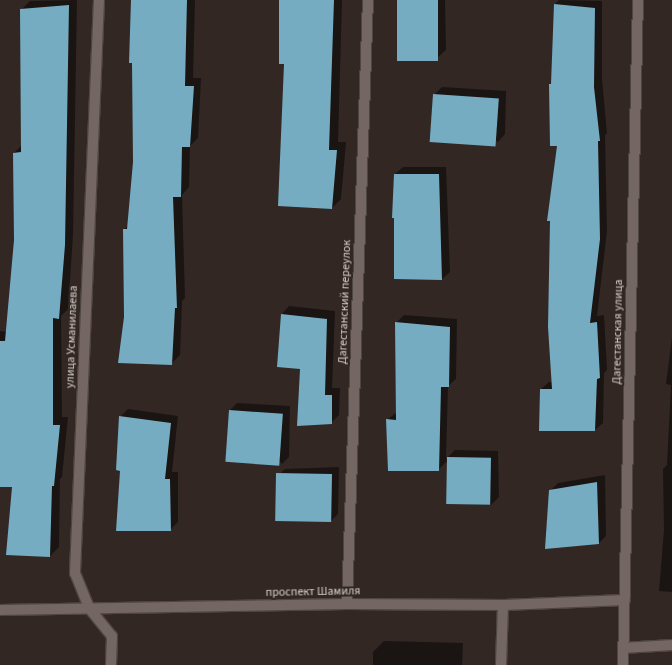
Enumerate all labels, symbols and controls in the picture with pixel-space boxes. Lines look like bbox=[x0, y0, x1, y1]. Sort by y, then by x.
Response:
street label: Дагестанский переулок bbox=[336, 240, 354, 364]
street label: Дагестанская улица bbox=[610, 279, 626, 385]
street label: улица Усманилаева bbox=[63, 285, 81, 389]
street label: проспект Шамиля bbox=[265, 584, 361, 600]

